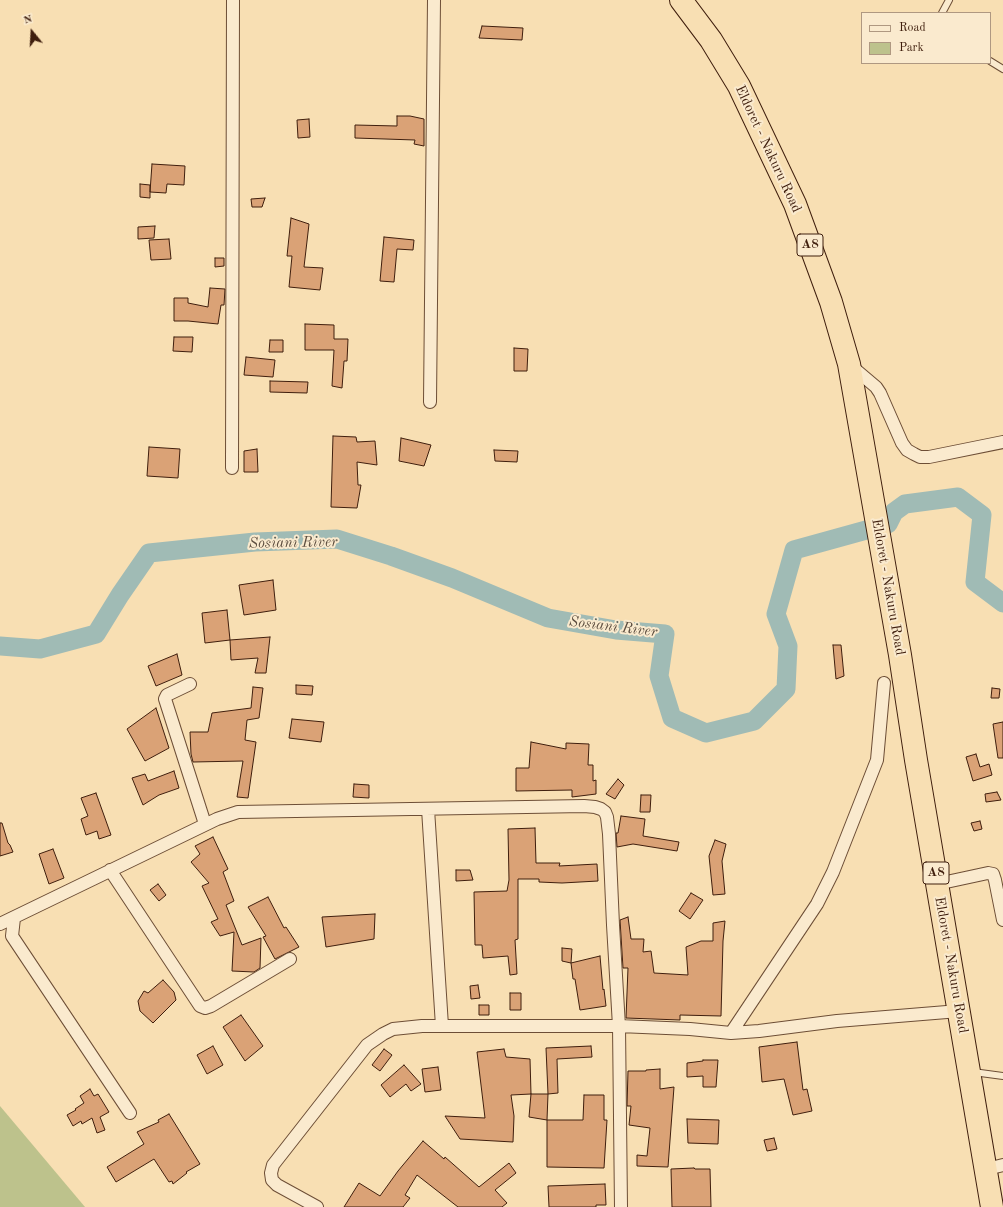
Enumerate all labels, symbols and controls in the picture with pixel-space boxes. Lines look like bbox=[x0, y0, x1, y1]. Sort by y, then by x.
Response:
north arrow bbox=[12, 12, 52, 52]
legend bbox=[861, 12, 991, 64]
text: N bbox=[22, 14, 34, 27]
text: Road bbox=[899, 22, 926, 34]
text: Park bbox=[899, 42, 924, 54]
street label: Eldoret - Nakuru Road bbox=[731, 83, 805, 215]
road number: A8 bbox=[797, 234, 823, 256]
street label: Eldoret - Nakuru Road bbox=[868, 517, 908, 657]
water label: Sosiani River bbox=[248, 533, 338, 553]
water label: Sosiani River bbox=[568, 613, 658, 641]
road number: A8 bbox=[923, 862, 949, 884]
street label: Eldoret - Nakuru Road bbox=[931, 895, 971, 1035]

